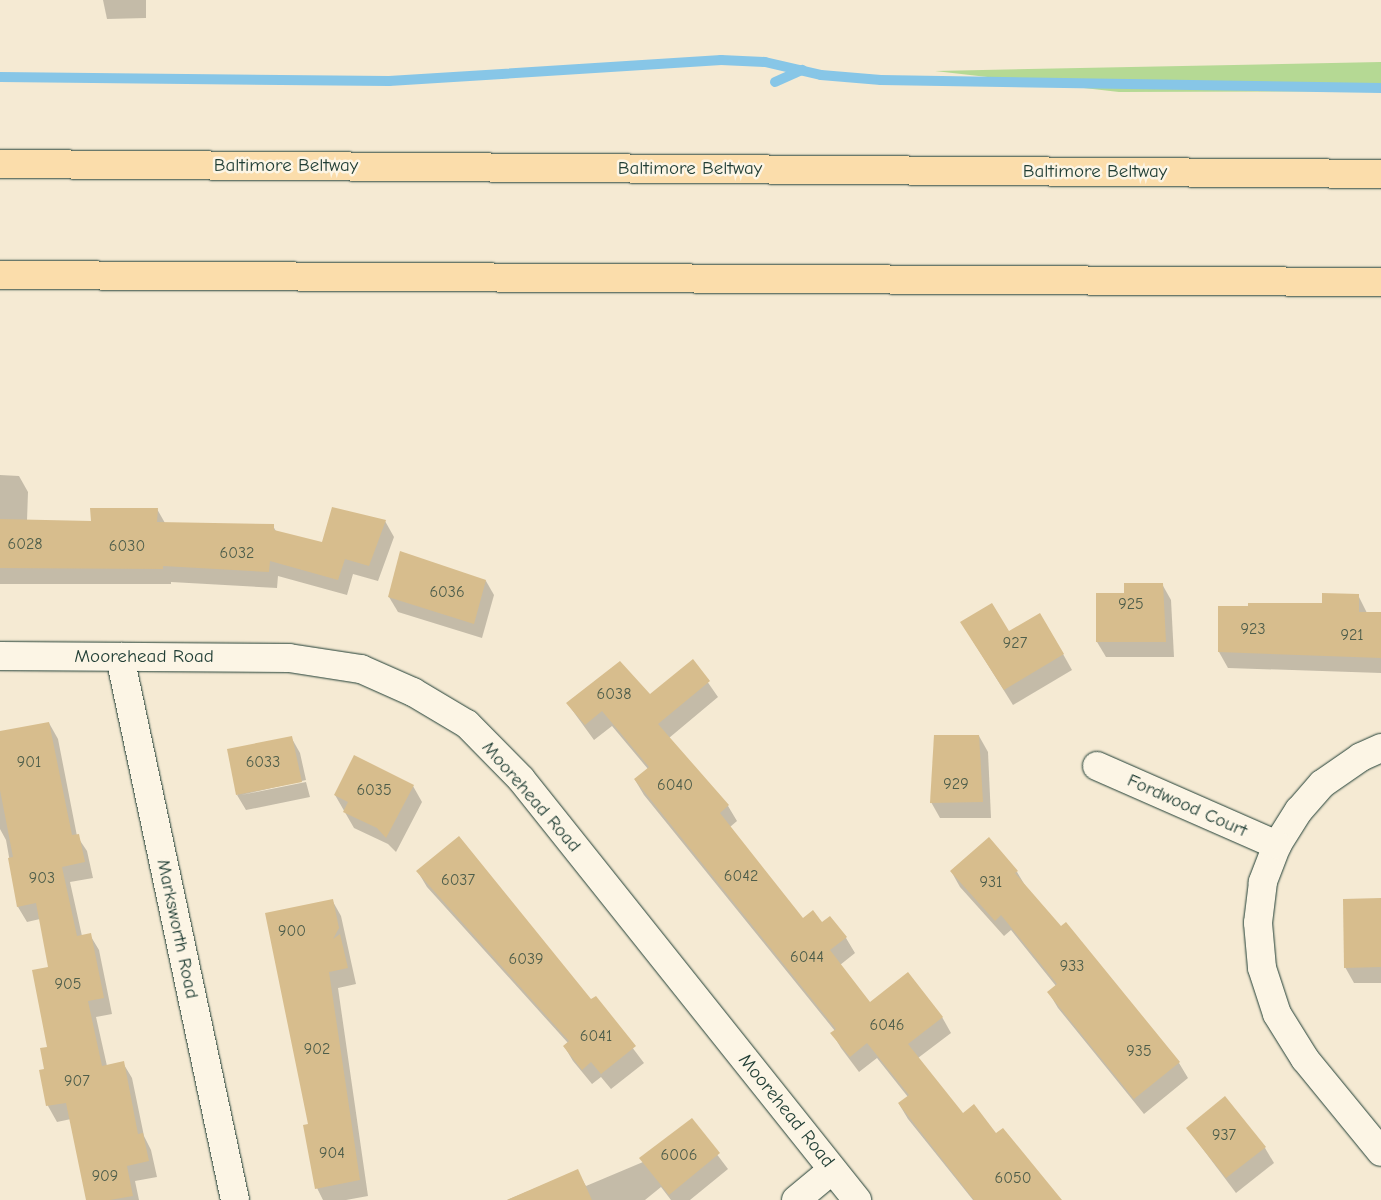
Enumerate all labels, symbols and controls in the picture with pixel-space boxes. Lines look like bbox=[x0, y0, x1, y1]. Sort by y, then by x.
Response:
street label: Baltimore Beltway bbox=[214, 155, 358, 177]
street label: Baltimore Beltway bbox=[618, 158, 762, 180]
street label: Baltimore Beltway bbox=[1023, 161, 1167, 183]
house number: 6028 bbox=[7, 534, 43, 554]
house number: 6030 bbox=[109, 536, 145, 556]
house number: 6032 bbox=[220, 543, 254, 563]
house number: 6036 bbox=[429, 582, 465, 602]
house number: 925 bbox=[1118, 594, 1144, 614]
house number: 923 bbox=[1241, 619, 1265, 639]
house number: 921 bbox=[1340, 625, 1364, 645]
house number: 927 bbox=[1003, 633, 1027, 653]
street label: Moorehead Road bbox=[74, 646, 214, 668]
house number: 6038 bbox=[597, 684, 631, 704]
street label: Moorehead Road bbox=[477, 737, 585, 857]
house number: 901 bbox=[17, 752, 41, 772]
house number: 6033 bbox=[246, 752, 280, 772]
street label: Fordwood Court bbox=[1123, 769, 1251, 843]
house number: 929 bbox=[943, 774, 969, 794]
house number: 6040 bbox=[657, 775, 693, 795]
house number: 6035 bbox=[356, 780, 392, 800]
street label: Marksworth Road bbox=[151, 857, 203, 1001]
house number: 6042 bbox=[724, 866, 758, 886]
house number: 903 bbox=[29, 868, 55, 888]
house number: 6037 bbox=[441, 870, 475, 890]
house number: 931 bbox=[980, 872, 1002, 892]
house number: 900 bbox=[278, 921, 306, 941]
house number: 6044 bbox=[790, 947, 824, 967]
house number: 6039 bbox=[508, 949, 544, 969]
house number: 933 bbox=[1060, 956, 1084, 976]
house number: 905 bbox=[55, 974, 81, 994]
house number: 6046 bbox=[870, 1015, 904, 1035]
house number: 6041 bbox=[580, 1026, 612, 1046]
house number: 902 bbox=[304, 1039, 330, 1059]
house number: 935 bbox=[1126, 1041, 1152, 1061]
street label: Moorehead Road bbox=[733, 1050, 839, 1172]
house number: 907 bbox=[64, 1071, 90, 1091]
house number: 937 bbox=[1212, 1125, 1236, 1145]
house number: 904 bbox=[319, 1143, 345, 1163]
house number: 6006 bbox=[661, 1145, 697, 1165]
house number: 909 bbox=[92, 1166, 118, 1186]
house number: 6050 bbox=[995, 1168, 1031, 1188]

